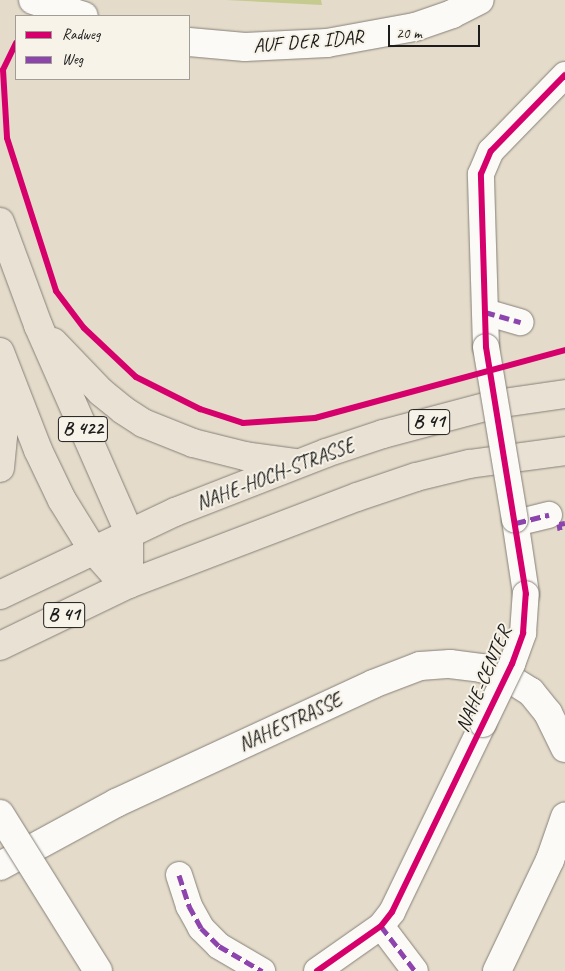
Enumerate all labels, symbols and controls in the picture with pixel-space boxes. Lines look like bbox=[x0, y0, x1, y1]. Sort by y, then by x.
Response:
legend bbox=[15, 15, 190, 80]
scale bar bbox=[390, 15, 482, 47]
street label: AUF DER IDAR bbox=[252, 24, 364, 58]
text: 20 m bbox=[396, 24, 422, 43]
text: Radweg bbox=[62, 25, 100, 44]
text: Weg bbox=[62, 50, 83, 69]
road number: B 41 bbox=[408, 406, 450, 438]
road number: B 422 bbox=[57, 412, 109, 446]
street label: NAHE-HOCH-STRASSE bbox=[193, 433, 357, 515]
road number: B 41 bbox=[43, 598, 85, 632]
street label: NAHE-CENTER bbox=[450, 622, 516, 736]
street label: NAHESTRASSE bbox=[234, 688, 346, 756]

